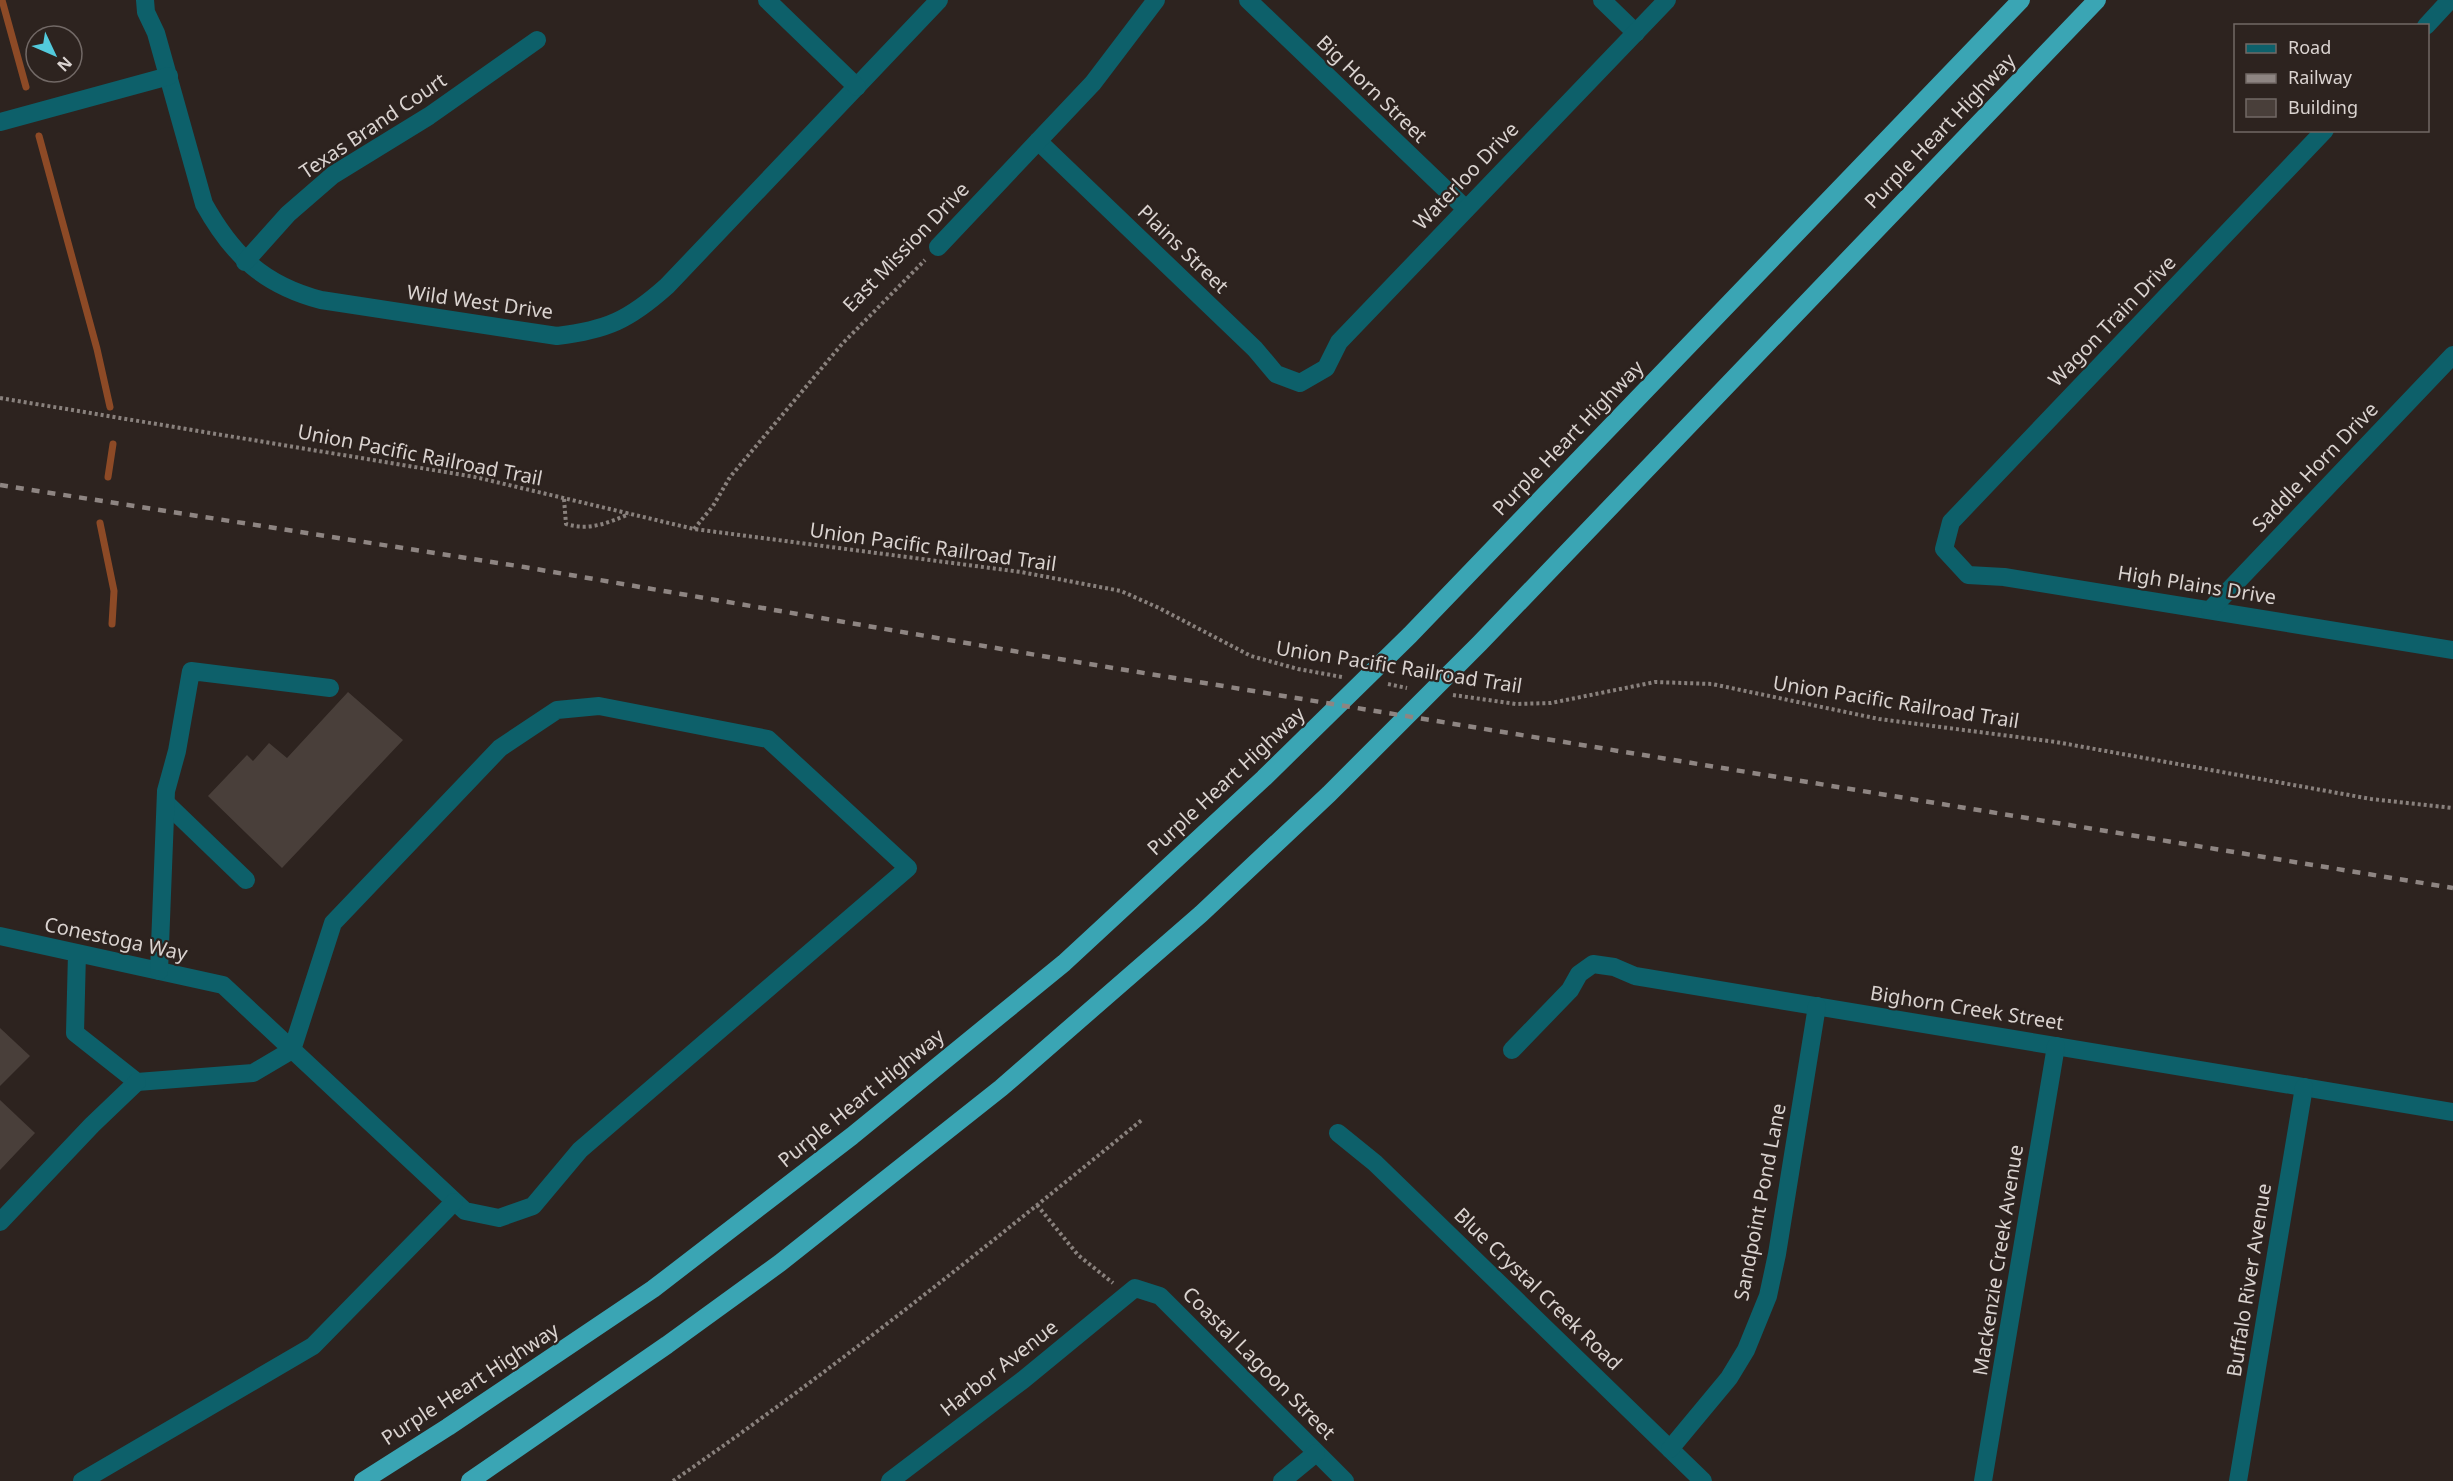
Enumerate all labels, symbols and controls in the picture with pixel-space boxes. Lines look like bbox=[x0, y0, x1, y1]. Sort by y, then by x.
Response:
north arrow bbox=[24, 24, 84, 84]
legend bbox=[2234, 24, 2429, 132]
street label: Big Horn Street bbox=[1311, 29, 1434, 148]
text: Road bbox=[2288, 35, 2331, 59]
street label: Purple Heart Highway bbox=[1858, 46, 2022, 214]
text: N bbox=[52, 52, 77, 77]
text: Railway bbox=[2288, 65, 2353, 89]
street label: Texas Brand Court bbox=[294, 66, 451, 185]
text: Building bbox=[2288, 95, 2358, 119]
street label: Waterloo Drive bbox=[1407, 116, 1524, 235]
street label: East Mission Drive bbox=[837, 176, 975, 318]
street label: Plains Street bbox=[1132, 198, 1235, 299]
street label: Wagon Train Drive bbox=[2042, 249, 2181, 392]
street label: Wild West Drive bbox=[405, 278, 555, 325]
street label: Purple Heart Highway bbox=[1486, 353, 1650, 521]
street label: Saddle Horn Drive bbox=[2246, 396, 2384, 537]
street label: Union Pacific Railroad Trail bbox=[295, 418, 545, 492]
street label: Union Pacific Railroad Trail bbox=[808, 516, 1058, 577]
street label: High Plains Drive bbox=[2116, 559, 2278, 610]
street label: Union Pacific Railroad Trail bbox=[1274, 634, 1524, 699]
street label: Union Pacific Railroad Trail bbox=[1771, 669, 2021, 734]
street label: Purple Heart Highway bbox=[1141, 700, 1311, 861]
street label: Conestoga Way bbox=[42, 910, 191, 967]
street label: Bighorn Creek Street bbox=[1868, 979, 2066, 1036]
street label: Purple Heart Highway bbox=[772, 1022, 950, 1173]
street label: Sandpoint Pond Lane bbox=[1727, 1101, 1792, 1303]
street label: Mackenzie Creek Avenue bbox=[1966, 1143, 2029, 1377]
street label: Buffalo River Avenue bbox=[2220, 1181, 2277, 1379]
street label: Blue Crystal Creek Road bbox=[1449, 1201, 1628, 1376]
street label: Coastal Lagoon Street bbox=[1177, 1280, 1342, 1445]
street label: Harbor Avenue bbox=[934, 1313, 1063, 1422]
street label: Purple Heart Highway bbox=[376, 1316, 564, 1451]

